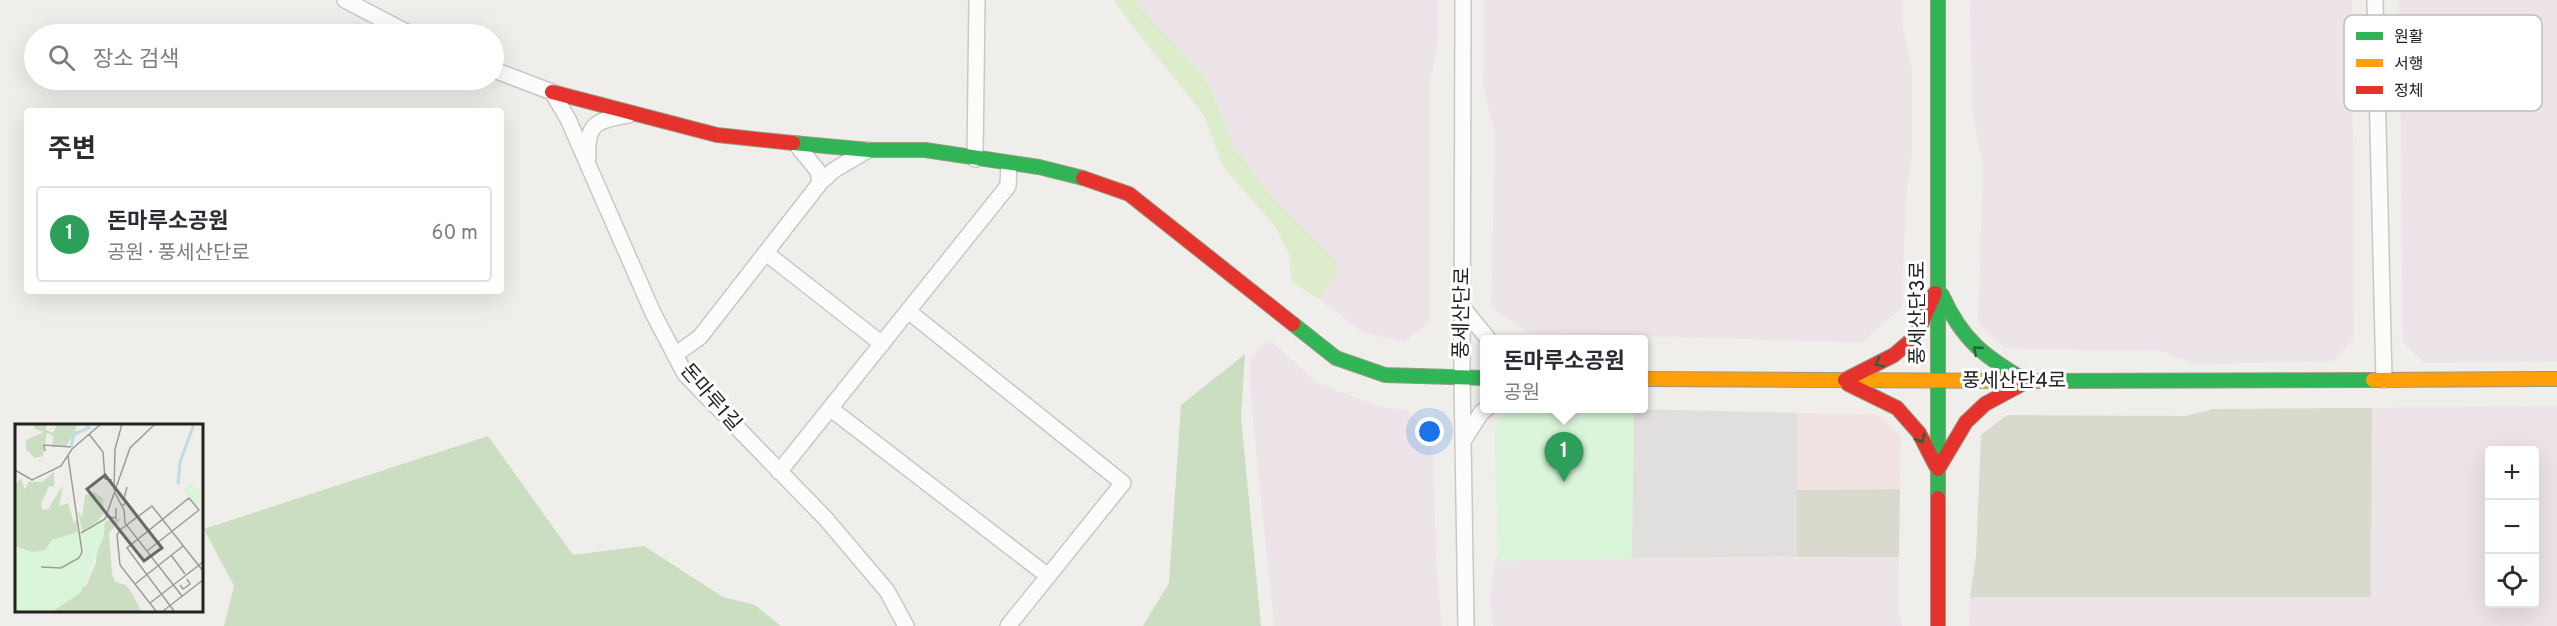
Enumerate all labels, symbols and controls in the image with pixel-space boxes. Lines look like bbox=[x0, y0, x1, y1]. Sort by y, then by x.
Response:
legend bbox=[2344, 15, 2542, 111]
search box bbox=[24, 24, 504, 90]
text: 원활 bbox=[2394, 28, 2424, 48]
icon: search bbox=[45, 41, 78, 74]
text: 장소 검색 bbox=[93, 47, 179, 74]
text: 서행 bbox=[2394, 55, 2423, 75]
text: 정체 bbox=[2394, 82, 2423, 102]
text: 주변 bbox=[48, 134, 96, 167]
text: 돈마루소공원 bbox=[107, 209, 228, 236]
text: 1 bbox=[66, 221, 74, 247]
text: 60 m bbox=[432, 221, 478, 247]
text: 공원 · 풍세산단로 bbox=[107, 241, 250, 267]
street label: 풍세산단3로 bbox=[1906, 261, 1932, 365]
street label: 풍세산단로 bbox=[1449, 267, 1477, 359]
popup bbox=[1480, 335, 1648, 413]
one-way arrow bbox=[1973, 346, 1984, 357]
text: 돈마루소공원 bbox=[1503, 349, 1625, 376]
one-way arrow bbox=[1874, 355, 1885, 367]
street label: 돈마루1길 bbox=[674, 359, 746, 437]
street label: 풍세산단4로 bbox=[1962, 369, 2066, 395]
text: 공원 bbox=[1503, 381, 1540, 407]
your location bbox=[1415, 417, 1444, 446]
inset map bbox=[15, 424, 202, 611]
pin: 1 bbox=[1544, 432, 1584, 482]
one-way arrow bbox=[1914, 433, 1926, 443]
map controls bbox=[2485, 446, 2539, 608]
button: + bbox=[2485, 446, 2539, 500]
button: − bbox=[2485, 500, 2539, 554]
button: locate bbox=[2485, 554, 2539, 608]

